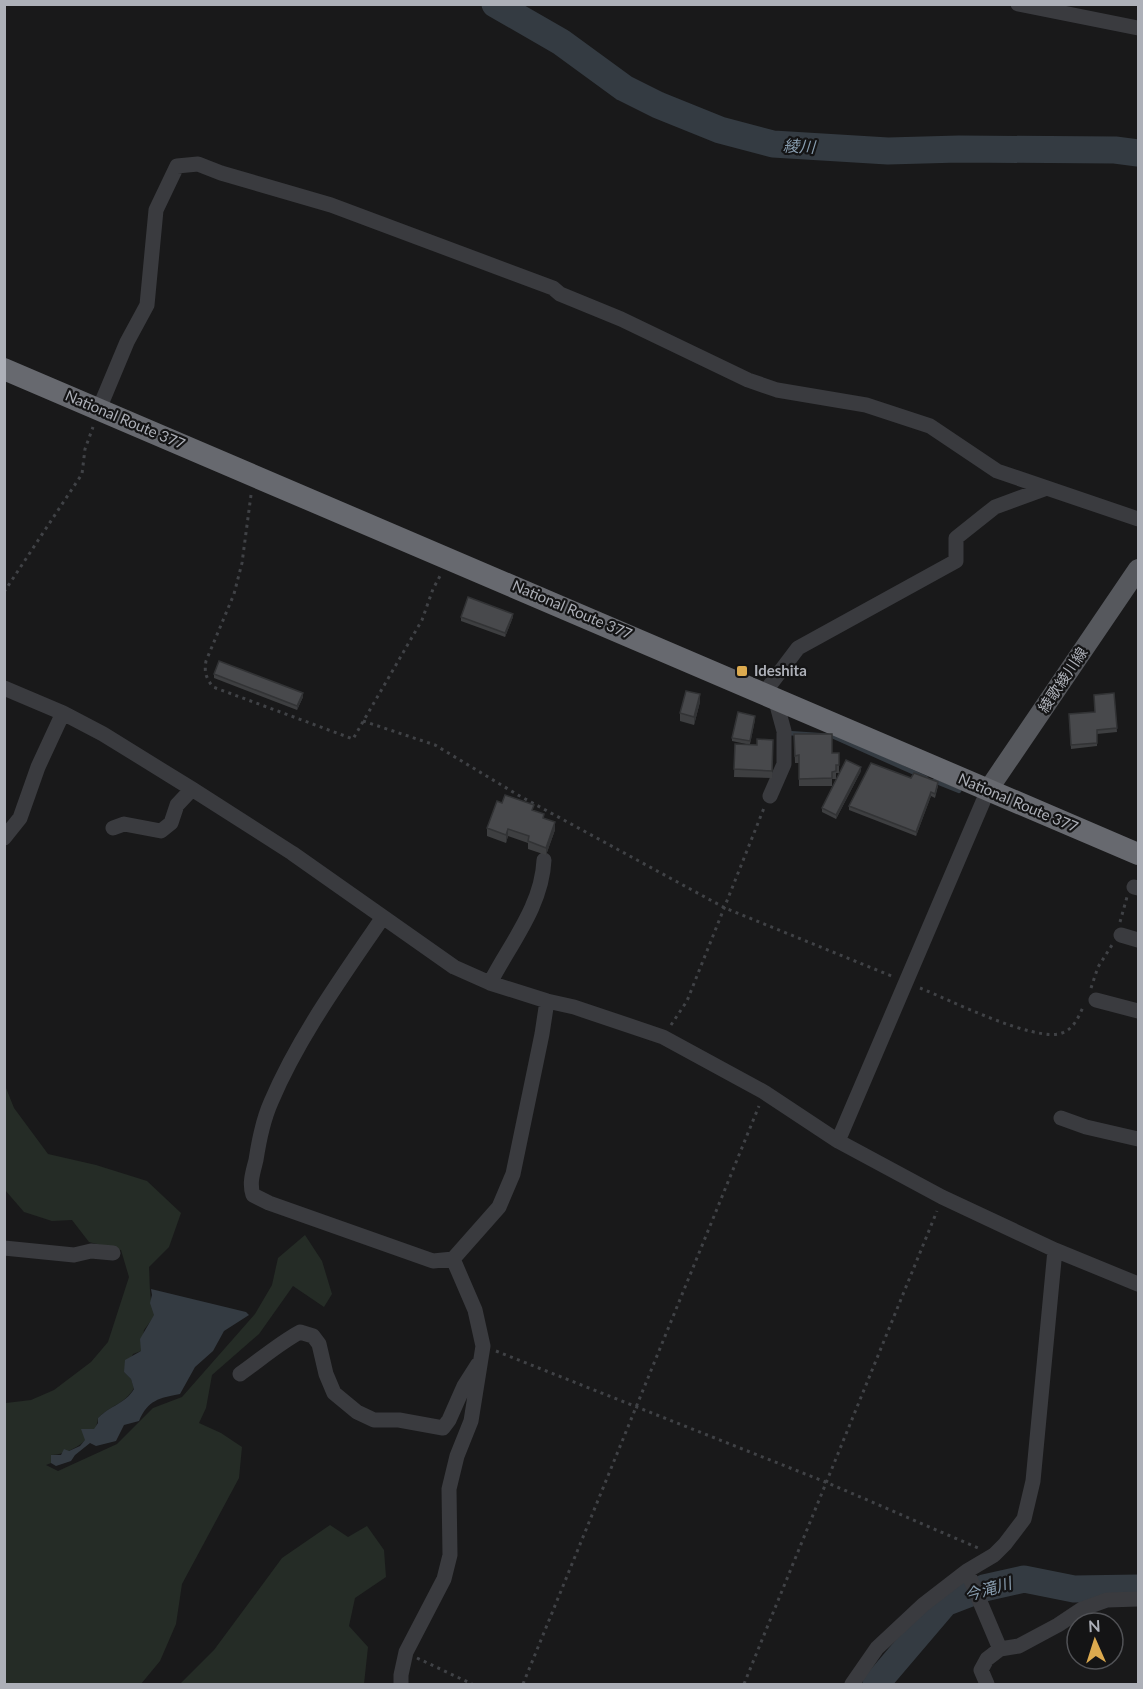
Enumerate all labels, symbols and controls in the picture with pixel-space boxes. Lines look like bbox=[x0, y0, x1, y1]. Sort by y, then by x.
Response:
water label: 綾川 bbox=[783, 135, 817, 156]
street label: National Route 377 bbox=[63, 386, 188, 453]
street label: National Route 377 bbox=[510, 576, 635, 643]
street label: 綾歌綾川線 bbox=[1034, 643, 1091, 716]
place label: Ideshita bbox=[754, 661, 807, 679]
marker: Ideshita bbox=[735, 664, 749, 678]
street label: National Route 377 bbox=[956, 769, 1081, 836]
water label: 今滝川 bbox=[962, 1572, 1015, 1604]
north arrow bbox=[1065, 1611, 1125, 1671]
text: N bbox=[1088, 1616, 1101, 1635]

